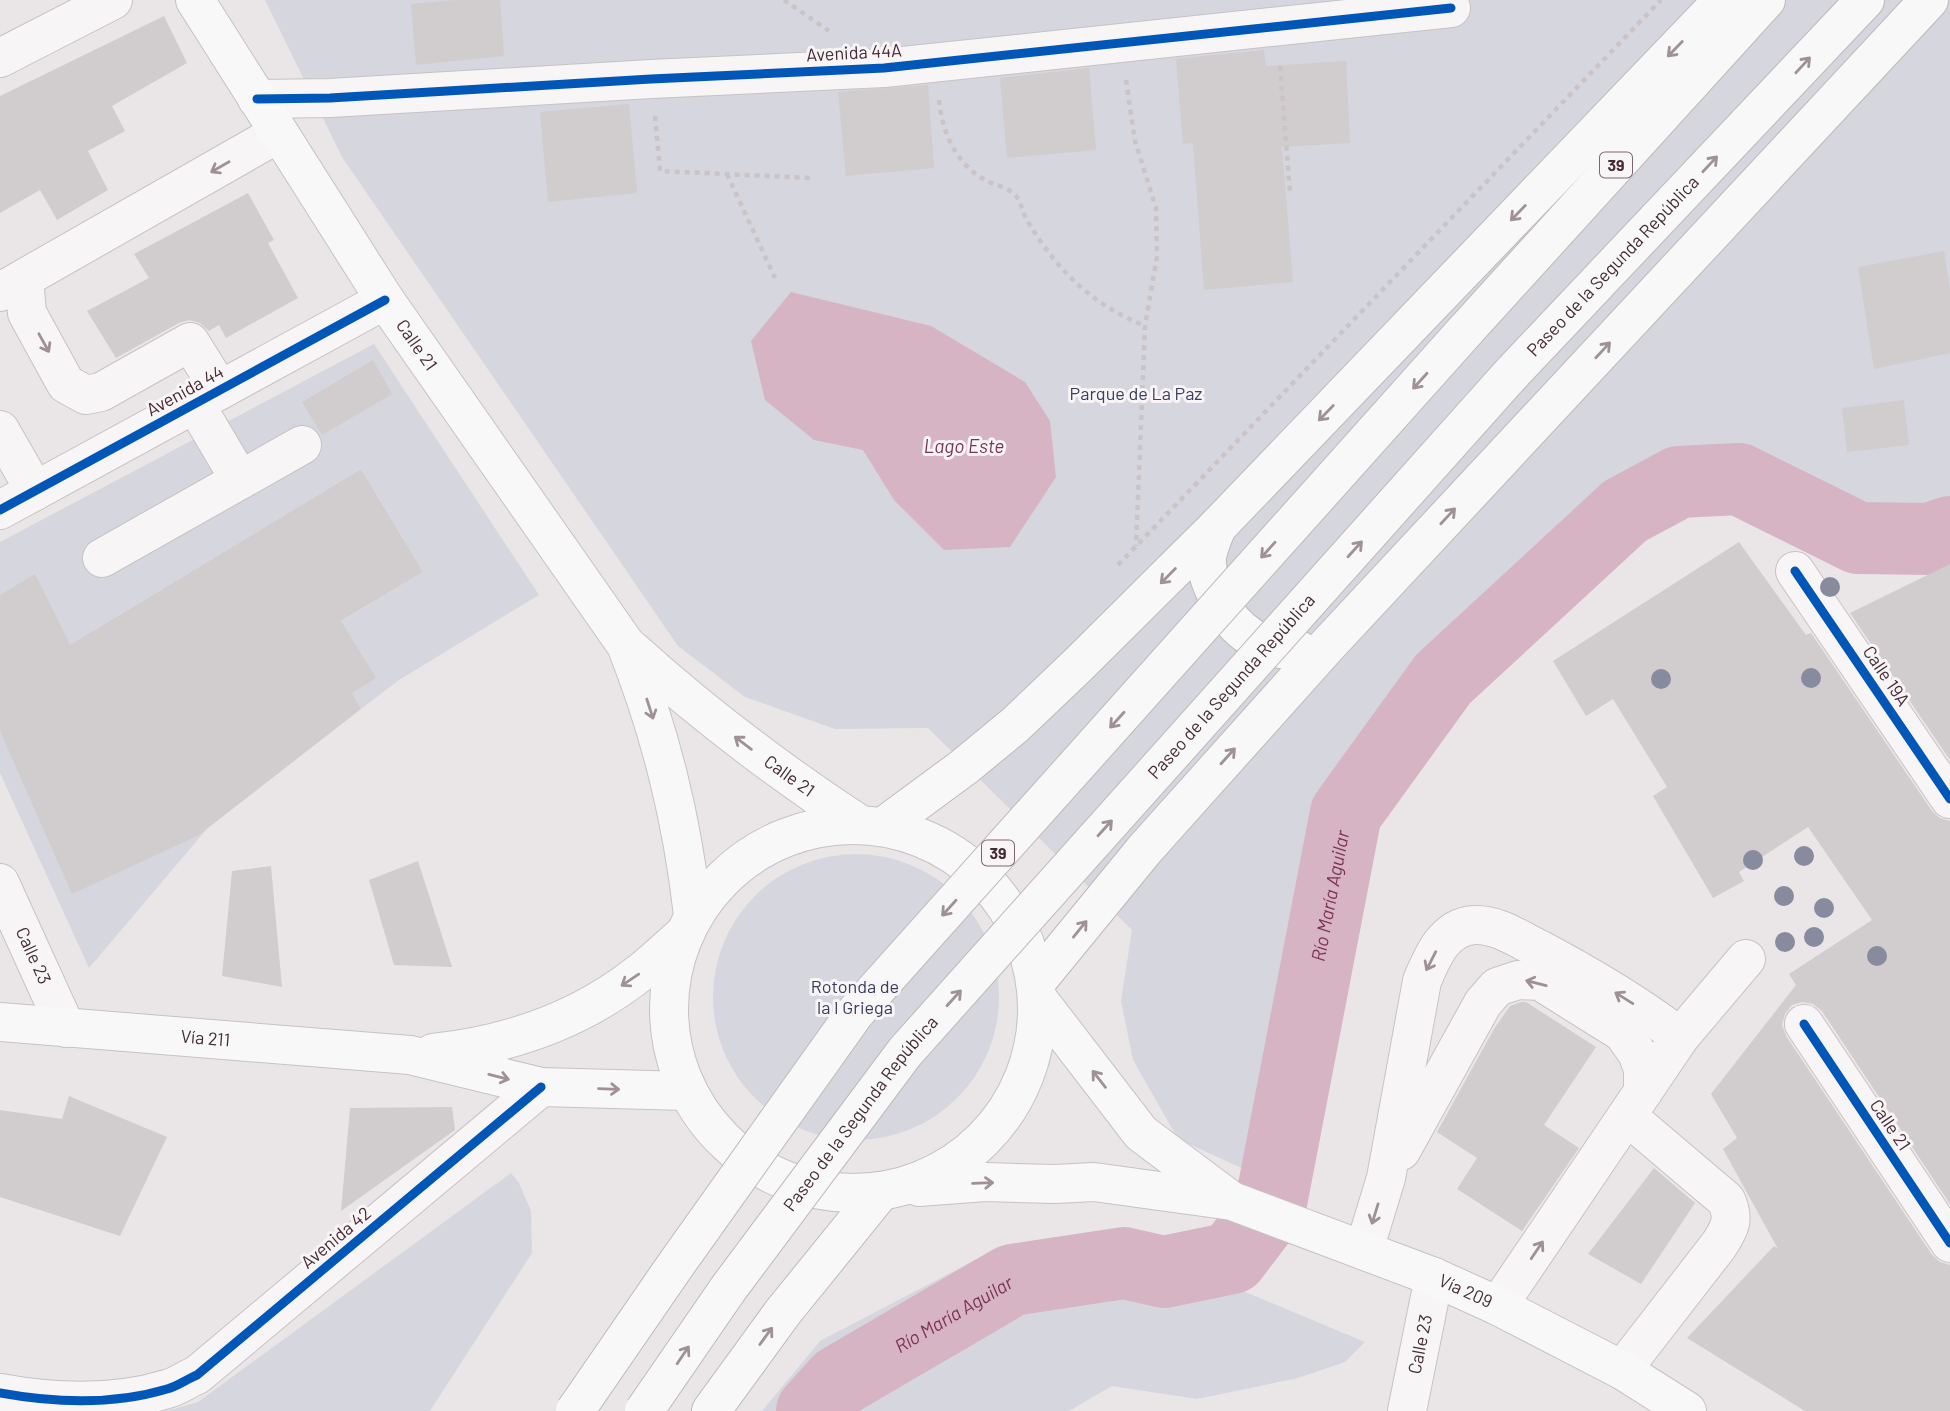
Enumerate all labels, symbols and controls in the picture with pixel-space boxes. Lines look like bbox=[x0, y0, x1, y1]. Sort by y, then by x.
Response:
street label: Avenida 44A bbox=[805, 39, 902, 65]
one-way arrow bbox=[1667, 40, 1684, 57]
one-way arrow bbox=[1795, 57, 1812, 74]
road number: 39 bbox=[1600, 153, 1632, 178]
one-way arrow bbox=[1702, 155, 1719, 172]
one-way arrow bbox=[210, 161, 231, 174]
street label: Paseo de la Segunda República bbox=[1522, 171, 1703, 360]
one-way arrow bbox=[1509, 205, 1526, 222]
street label: Calle 21 bbox=[392, 315, 443, 374]
one-way arrow bbox=[37, 332, 51, 353]
one-way arrow bbox=[1595, 342, 1612, 359]
street label: Avenida 44 bbox=[142, 360, 227, 420]
one-way arrow bbox=[1412, 372, 1428, 390]
park label: Parque de La Paz bbox=[1070, 382, 1202, 404]
one-way arrow bbox=[1318, 404, 1335, 421]
water label: Lago Este bbox=[924, 434, 1004, 457]
one-way arrow bbox=[1440, 508, 1457, 525]
one-way arrow bbox=[1347, 540, 1363, 558]
one-way arrow bbox=[1261, 541, 1277, 559]
one-way arrow bbox=[1159, 567, 1176, 584]
street label: Paseo de la Segunda República bbox=[1143, 589, 1319, 783]
street label: Calle 19A bbox=[1859, 641, 1915, 710]
one-way arrow bbox=[645, 697, 657, 719]
one-way arrow bbox=[1109, 711, 1125, 729]
one-way arrow bbox=[734, 736, 753, 751]
one-way arrow bbox=[1220, 747, 1236, 765]
street label: Calle 21 bbox=[760, 750, 819, 801]
one-way arrow bbox=[1097, 820, 1113, 838]
water label: Río María Aguilar bbox=[1306, 827, 1354, 963]
road number: 39 bbox=[982, 840, 1014, 866]
one-way arrow bbox=[941, 899, 957, 917]
one-way arrow bbox=[1072, 920, 1087, 938]
street label: Calle 23 bbox=[12, 923, 57, 987]
one-way arrow bbox=[1424, 950, 1438, 971]
one-way arrow bbox=[621, 973, 640, 987]
park label: Rotonda de la I Griega bbox=[811, 975, 899, 1018]
one-way arrow bbox=[1525, 976, 1547, 989]
one-way arrow bbox=[945, 990, 962, 1007]
one-way arrow bbox=[1615, 991, 1635, 1005]
street label: Paseo de la Segunda República bbox=[778, 1011, 942, 1215]
street label: Vía 211 bbox=[180, 1025, 231, 1050]
one-way arrow bbox=[1092, 1070, 1107, 1088]
one-way arrow bbox=[487, 1071, 510, 1084]
one-way arrow bbox=[597, 1082, 620, 1096]
street label: Calle 21 bbox=[1866, 1095, 1916, 1154]
one-way arrow bbox=[971, 1176, 994, 1189]
street label: Avenida 42 bbox=[296, 1202, 375, 1273]
one-way arrow bbox=[1368, 1203, 1381, 1225]
one-way arrow bbox=[1529, 1241, 1544, 1260]
street label: Vía 209 bbox=[1436, 1269, 1496, 1312]
water label: Río María Aguilar bbox=[890, 1270, 1018, 1357]
street label: Calle 23 bbox=[1403, 1312, 1436, 1376]
one-way arrow bbox=[758, 1327, 773, 1346]
one-way arrow bbox=[676, 1346, 690, 1365]

